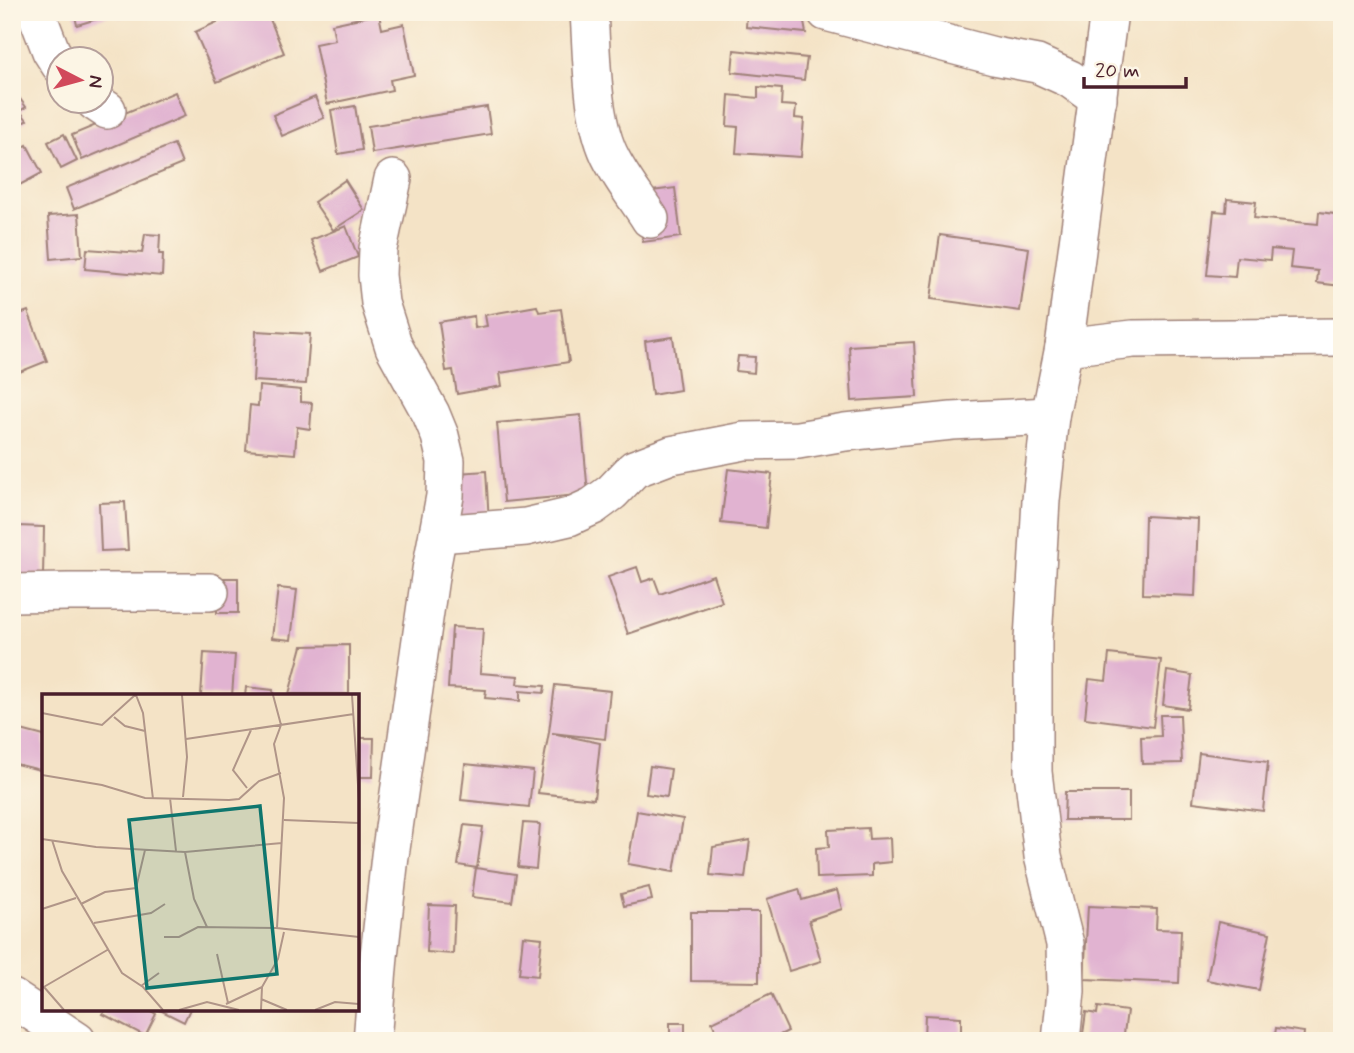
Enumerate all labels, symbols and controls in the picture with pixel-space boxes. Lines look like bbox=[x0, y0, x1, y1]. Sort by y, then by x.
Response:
north arrow bbox=[46, 46, 116, 116]
scale bar bbox=[1084, 46, 1186, 90]
text: 20 m bbox=[1095, 57, 1140, 85]
text: N bbox=[82, 74, 109, 89]
inset map bbox=[42, 694, 359, 1011]

